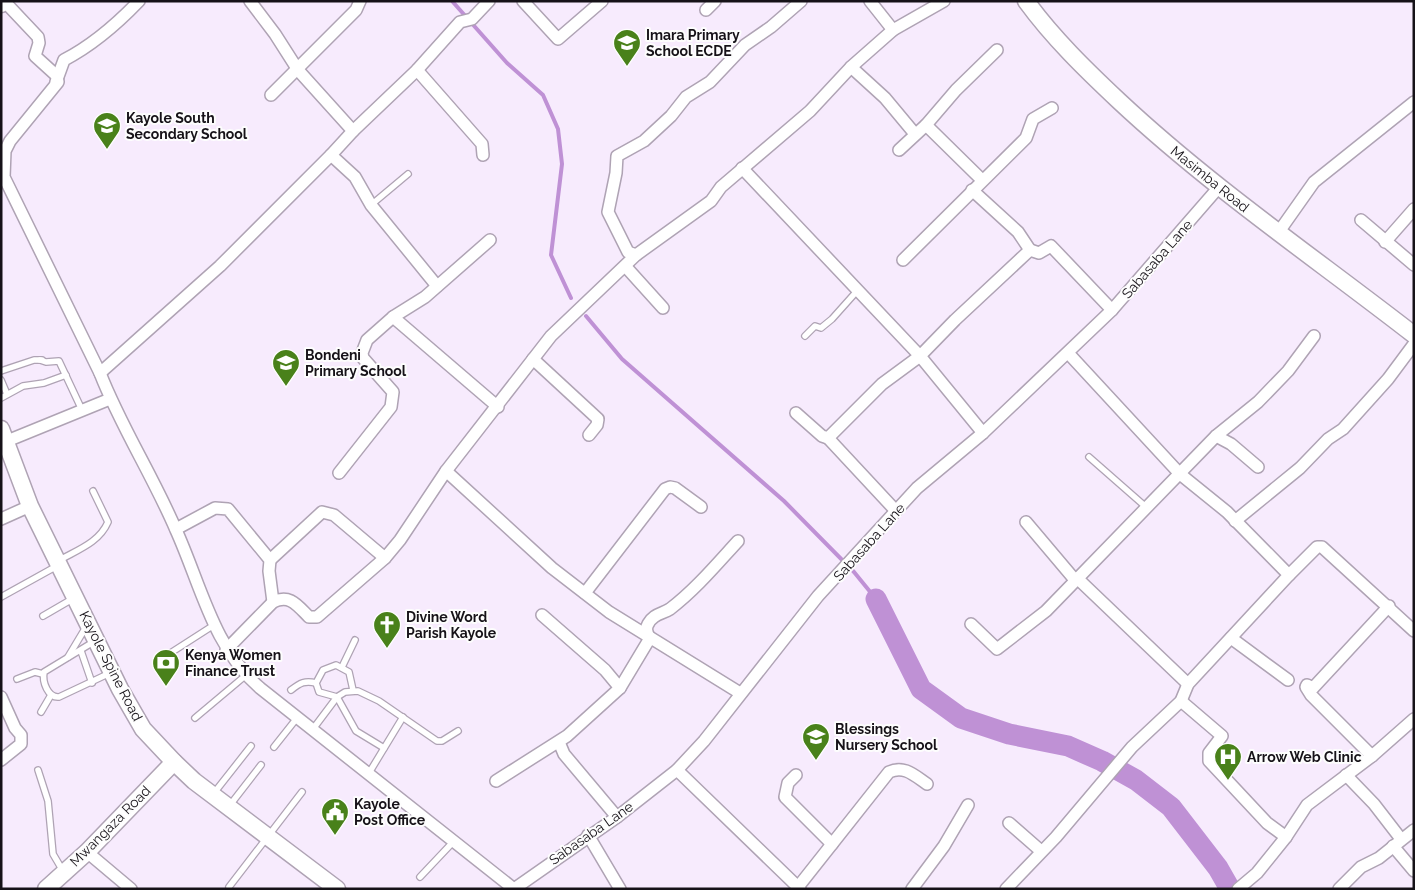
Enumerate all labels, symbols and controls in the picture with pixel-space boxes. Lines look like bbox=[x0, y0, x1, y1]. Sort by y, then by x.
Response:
place label: Imara Primary School ECDE bbox=[646, 27, 740, 59]
school or university icon: Imara Primary School ECDE bbox=[612, 28, 642, 67]
place label: Kayole South Secondary School bbox=[126, 110, 248, 142]
school or university icon: Kayole South Secondary School bbox=[92, 111, 122, 150]
street label: Masimba Road bbox=[1168, 143, 1252, 215]
street label: Sabasaba Lane bbox=[1119, 216, 1195, 302]
place label: Bondeni Primary School bbox=[305, 347, 407, 379]
school or university icon: Bondeni Primary School bbox=[271, 348, 301, 387]
street label: Sabasaba Lane bbox=[830, 500, 908, 584]
street label: Kayole Spine Road bbox=[76, 608, 146, 724]
place label: Divine Word Parish Kayole bbox=[406, 609, 497, 641]
church icon: Divine Word Parish Kayole bbox=[372, 610, 402, 649]
place label: Kenya Women Finance Trust bbox=[185, 647, 281, 679]
bank icon: Kenya Women Finance Trust bbox=[151, 648, 181, 687]
place label: Blessings Nursery School bbox=[835, 721, 938, 753]
school or university icon: Blessings Nursery School bbox=[801, 722, 831, 761]
hospital icon: Arrow Web Clinic bbox=[1213, 742, 1243, 781]
place label: Arrow Web Clinic bbox=[1247, 749, 1362, 765]
street label: Mwangaza Road bbox=[66, 782, 154, 870]
place label: Kayole Post Office bbox=[354, 796, 426, 828]
public building icon: Kayole Post Office bbox=[320, 797, 350, 836]
street label: Sabasaba Lane bbox=[546, 798, 636, 868]

